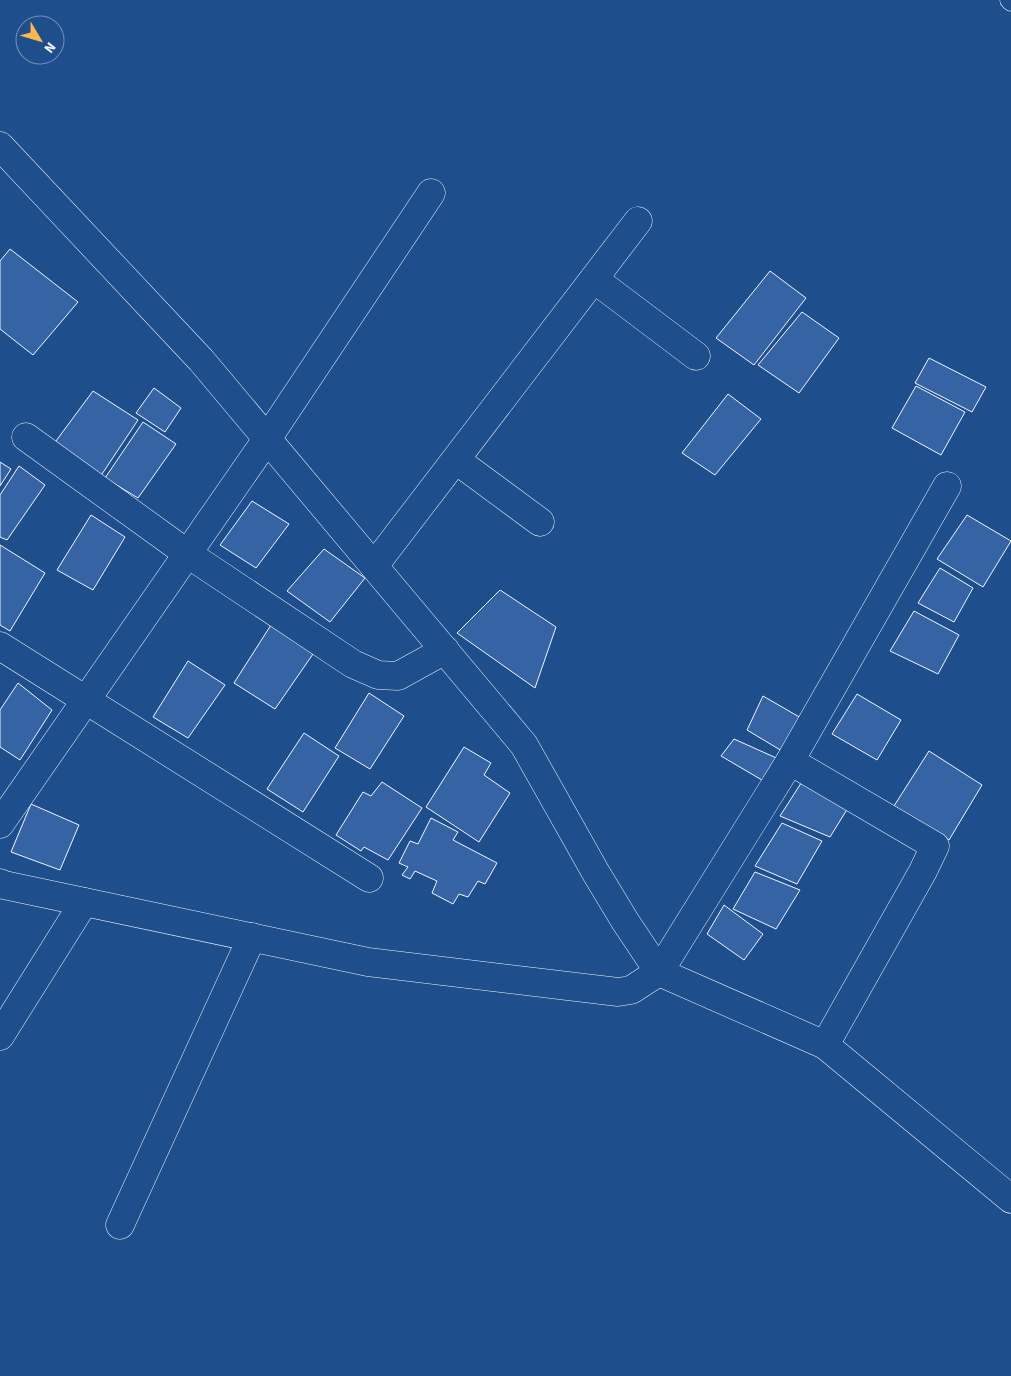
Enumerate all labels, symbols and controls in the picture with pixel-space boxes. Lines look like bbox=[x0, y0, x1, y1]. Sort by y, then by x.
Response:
north arrow bbox=[15, 15, 65, 65]
text: N bbox=[39, 38, 60, 57]

